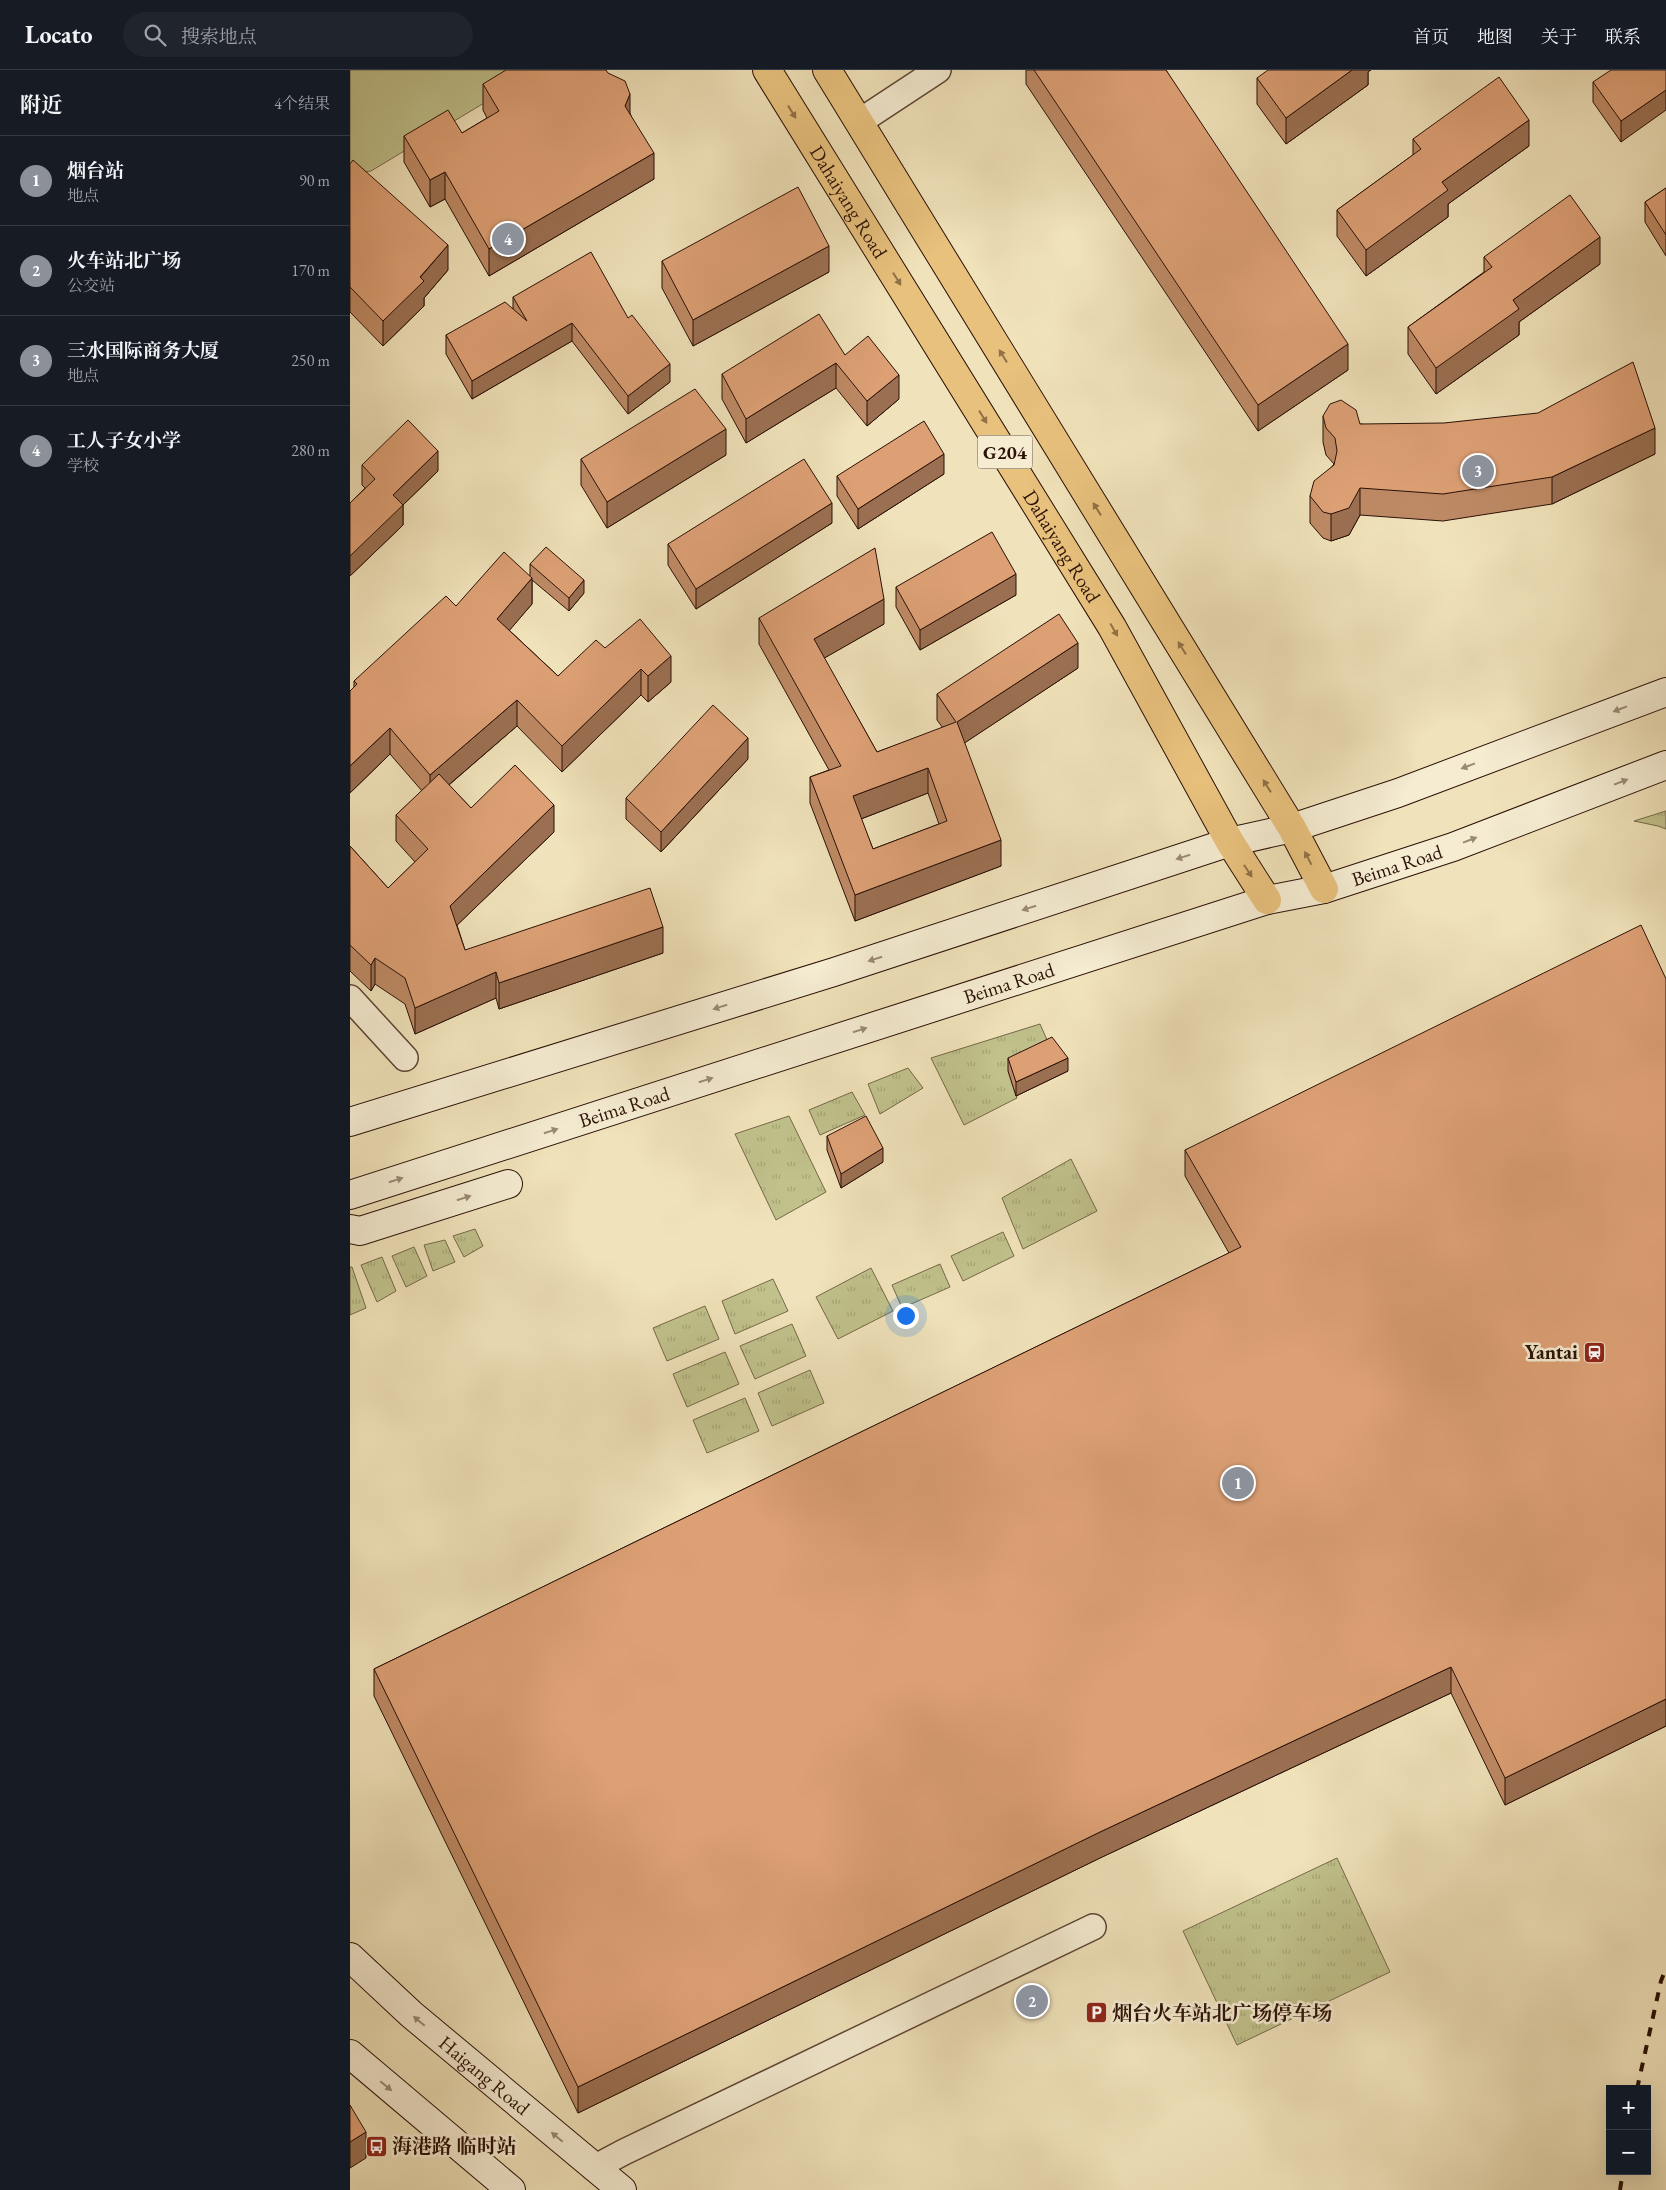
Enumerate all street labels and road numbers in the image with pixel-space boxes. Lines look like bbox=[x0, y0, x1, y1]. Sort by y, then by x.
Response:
street label: Dahaiyang Road bbox=[804, 141, 894, 264]
road number: G204 bbox=[978, 436, 1032, 468]
street label: Dahaiyang Road bbox=[1017, 485, 1107, 608]
street label: Beima Road bbox=[1348, 838, 1446, 892]
street label: Beima Road bbox=[960, 956, 1058, 1010]
street label: Beima Road bbox=[575, 1080, 674, 1134]
street label: Haigang Road bbox=[433, 2030, 536, 2121]

